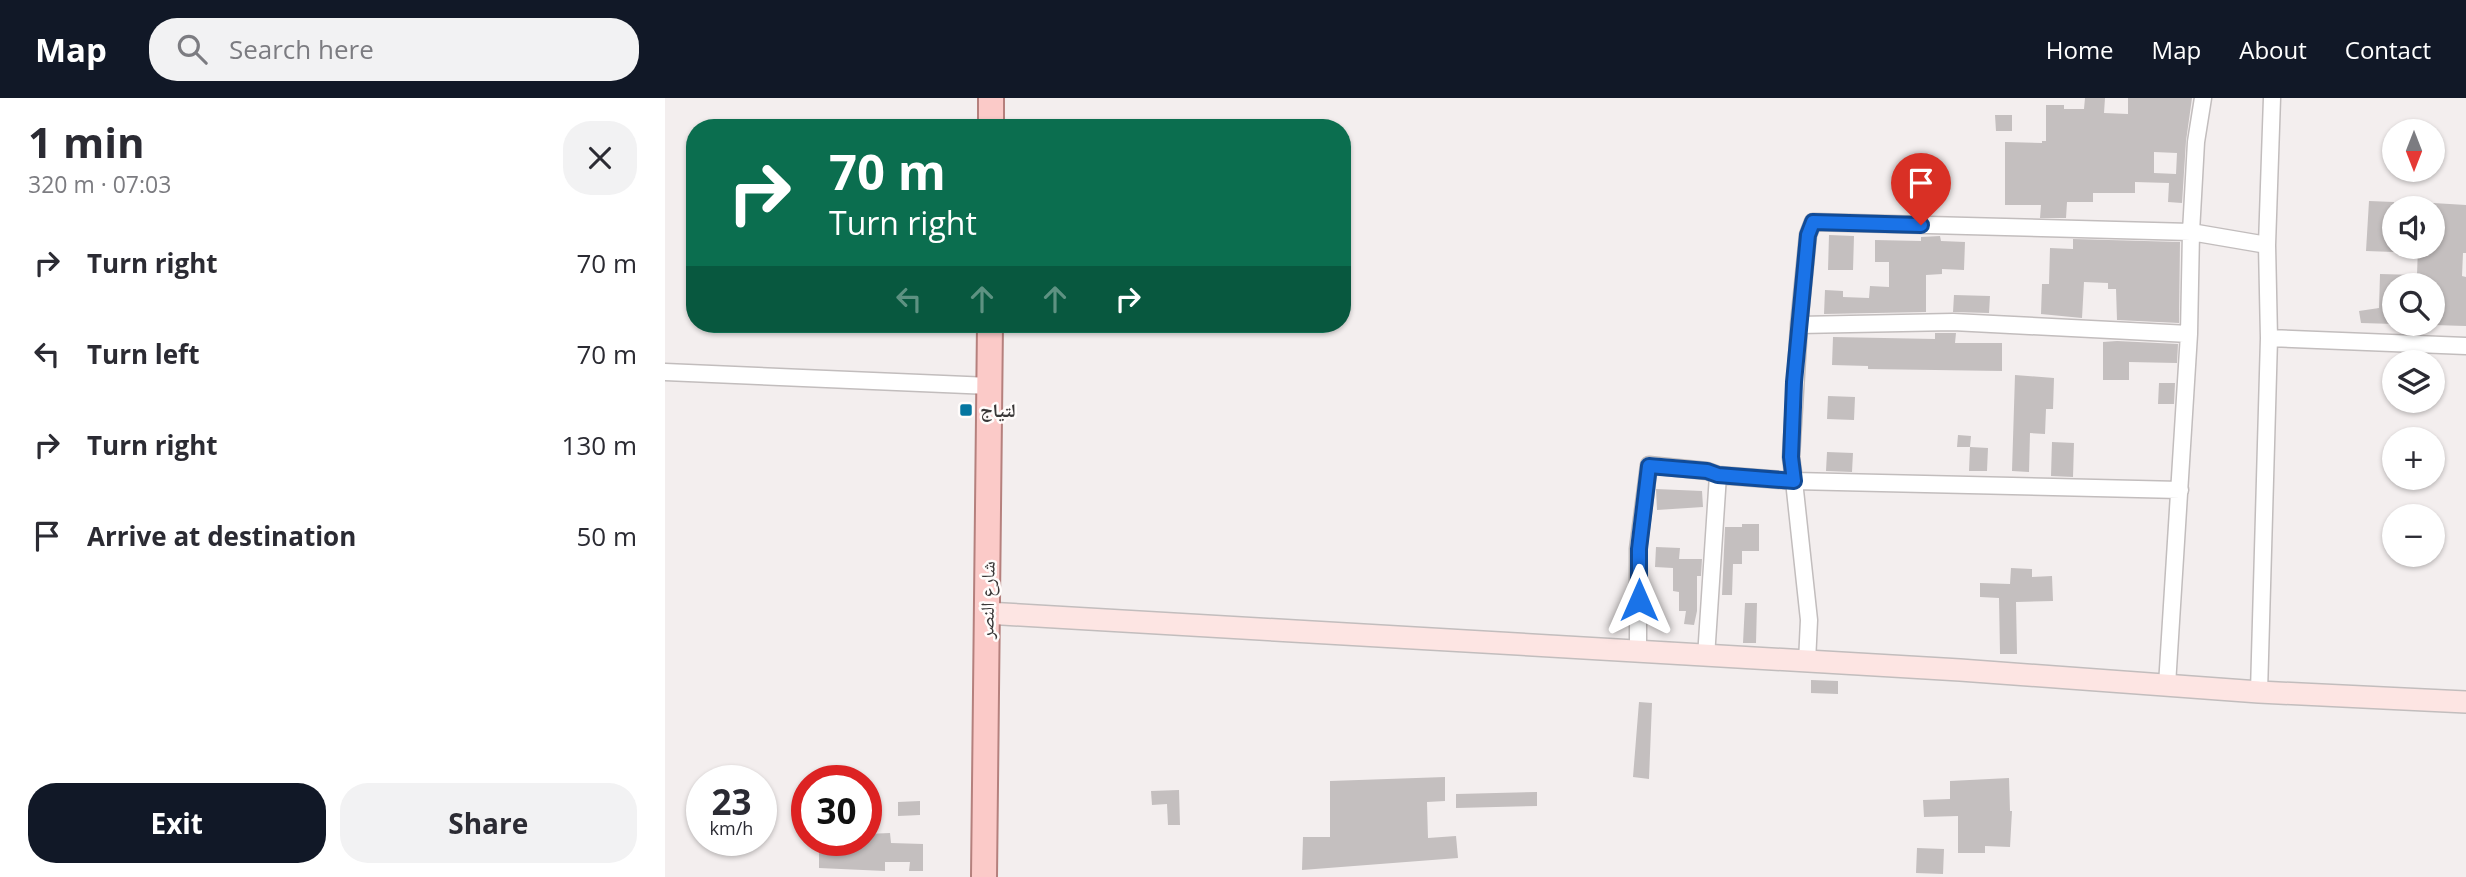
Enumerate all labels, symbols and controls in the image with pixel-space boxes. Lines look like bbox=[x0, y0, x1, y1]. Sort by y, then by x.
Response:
search box bbox=[149, 18, 639, 81]
text: Map bbox=[35, 27, 107, 72]
icon: search bbox=[173, 30, 211, 68]
text: Search here bbox=[229, 31, 374, 67]
text: Home bbox=[2046, 33, 2114, 66]
text: Map bbox=[2152, 33, 2201, 66]
text: About bbox=[2239, 33, 2307, 66]
text: Contact bbox=[2345, 33, 2431, 66]
text: 1 min bbox=[28, 113, 145, 170]
north arrow bbox=[2382, 119, 2445, 182]
map controls bbox=[2382, 119, 2445, 567]
button: close bbox=[563, 121, 637, 195]
text: 70 m bbox=[829, 138, 946, 204]
icon: right bbox=[714, 147, 805, 238]
pin bbox=[1891, 153, 1951, 225]
icon: arrive bbox=[1902, 164, 1940, 202]
text: 320 m · 07:03 bbox=[28, 168, 171, 200]
button: sound bbox=[2382, 196, 2445, 259]
text: Turn right bbox=[829, 201, 977, 244]
icon: right bbox=[28, 244, 66, 282]
text: Turn right bbox=[87, 245, 218, 281]
text: 70 m bbox=[576, 245, 637, 281]
button: search bbox=[2382, 273, 2445, 336]
icon: left bbox=[890, 280, 928, 318]
icon: ahead bbox=[963, 280, 1001, 318]
icon: ahead bbox=[1036, 280, 1074, 318]
icon: right bbox=[1109, 280, 1147, 318]
icon: left bbox=[28, 335, 66, 373]
text: Turn left bbox=[87, 336, 199, 372]
text: 70 m bbox=[576, 336, 637, 372]
button: layers bbox=[2382, 350, 2445, 413]
place label: لتياج bbox=[980, 397, 1016, 423]
marker: لتياج bbox=[958, 402, 974, 418]
icon: right bbox=[28, 426, 66, 464]
text: Turn right bbox=[87, 427, 218, 463]
text: 130 m bbox=[562, 427, 637, 463]
button: + bbox=[2382, 427, 2445, 490]
button: − bbox=[2382, 504, 2445, 567]
icon: arrive bbox=[28, 517, 66, 555]
text: Arrive at destination bbox=[87, 518, 356, 554]
text: 50 m bbox=[576, 518, 637, 554]
street label: شارع النصر bbox=[973, 561, 1001, 640]
position arrow bbox=[1602, 563, 1676, 637]
speed limit sign: 30 bbox=[791, 765, 882, 856]
text: 23 bbox=[711, 778, 752, 825]
button: Exit bbox=[28, 783, 326, 863]
button: Share bbox=[340, 783, 637, 863]
text: km/h bbox=[710, 816, 753, 840]

